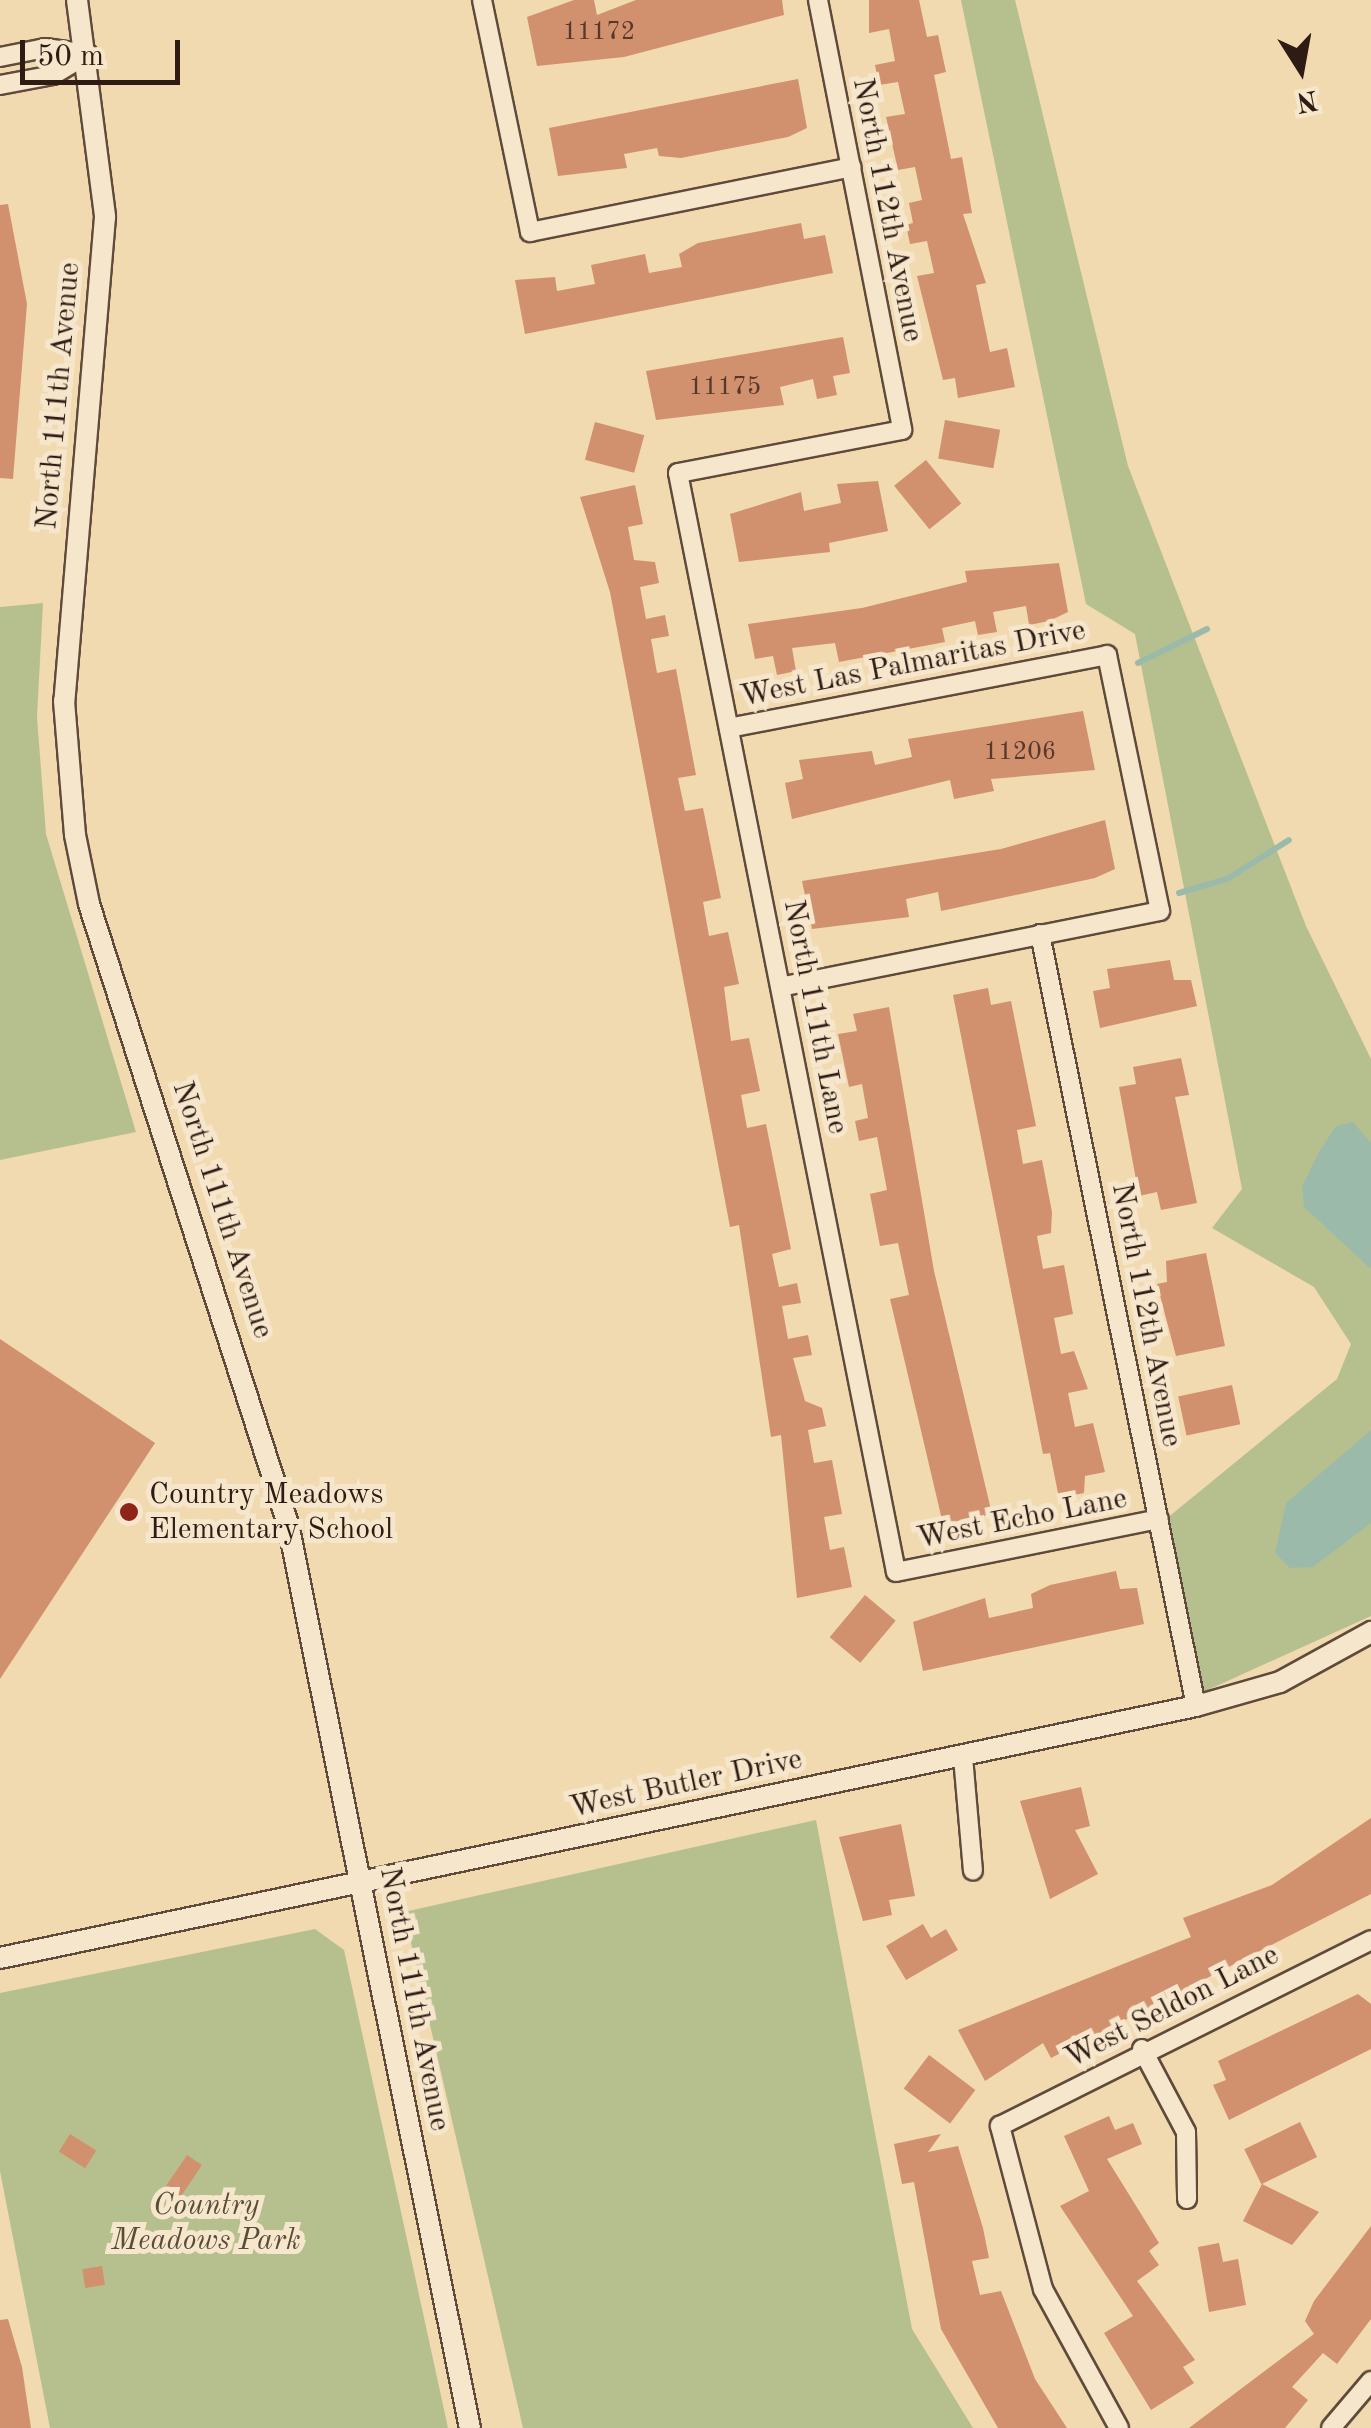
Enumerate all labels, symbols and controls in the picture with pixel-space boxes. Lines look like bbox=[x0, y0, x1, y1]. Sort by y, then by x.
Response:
house number: 11172 bbox=[563, 18, 635, 48]
scale bar bbox=[25, 20, 185, 82]
north arrow bbox=[1251, 20, 1351, 120]
text: 50 m bbox=[37, 42, 104, 72]
street label: North 112th Avenue bbox=[844, 75, 930, 345]
text: N bbox=[1294, 84, 1320, 115]
street label: North 111th Avenue bbox=[29, 261, 89, 531]
house number: 11175 bbox=[689, 373, 761, 403]
street label: West Las Palmaritas Drive bbox=[737, 613, 1089, 715]
house number: 11206 bbox=[984, 738, 1056, 768]
street label: North 111th Lane bbox=[775, 897, 855, 1137]
street label: North 111th Avenue bbox=[163, 1077, 281, 1343]
street label: North 112th Avenue bbox=[1103, 1180, 1189, 1450]
place label: Country Meadows Elementary School bbox=[149, 1477, 393, 1548]
street label: West Echo Lane bbox=[914, 1481, 1130, 1557]
marker: Country Meadows Elementary School bbox=[118, 1501, 140, 1523]
street label: West Butler Drive bbox=[566, 1742, 806, 1826]
street label: North 111th Avenue bbox=[371, 1864, 457, 2134]
street label: West Seldon Lane bbox=[1059, 1938, 1285, 2076]
park label: Country Meadows Park bbox=[111, 2188, 301, 2258]

